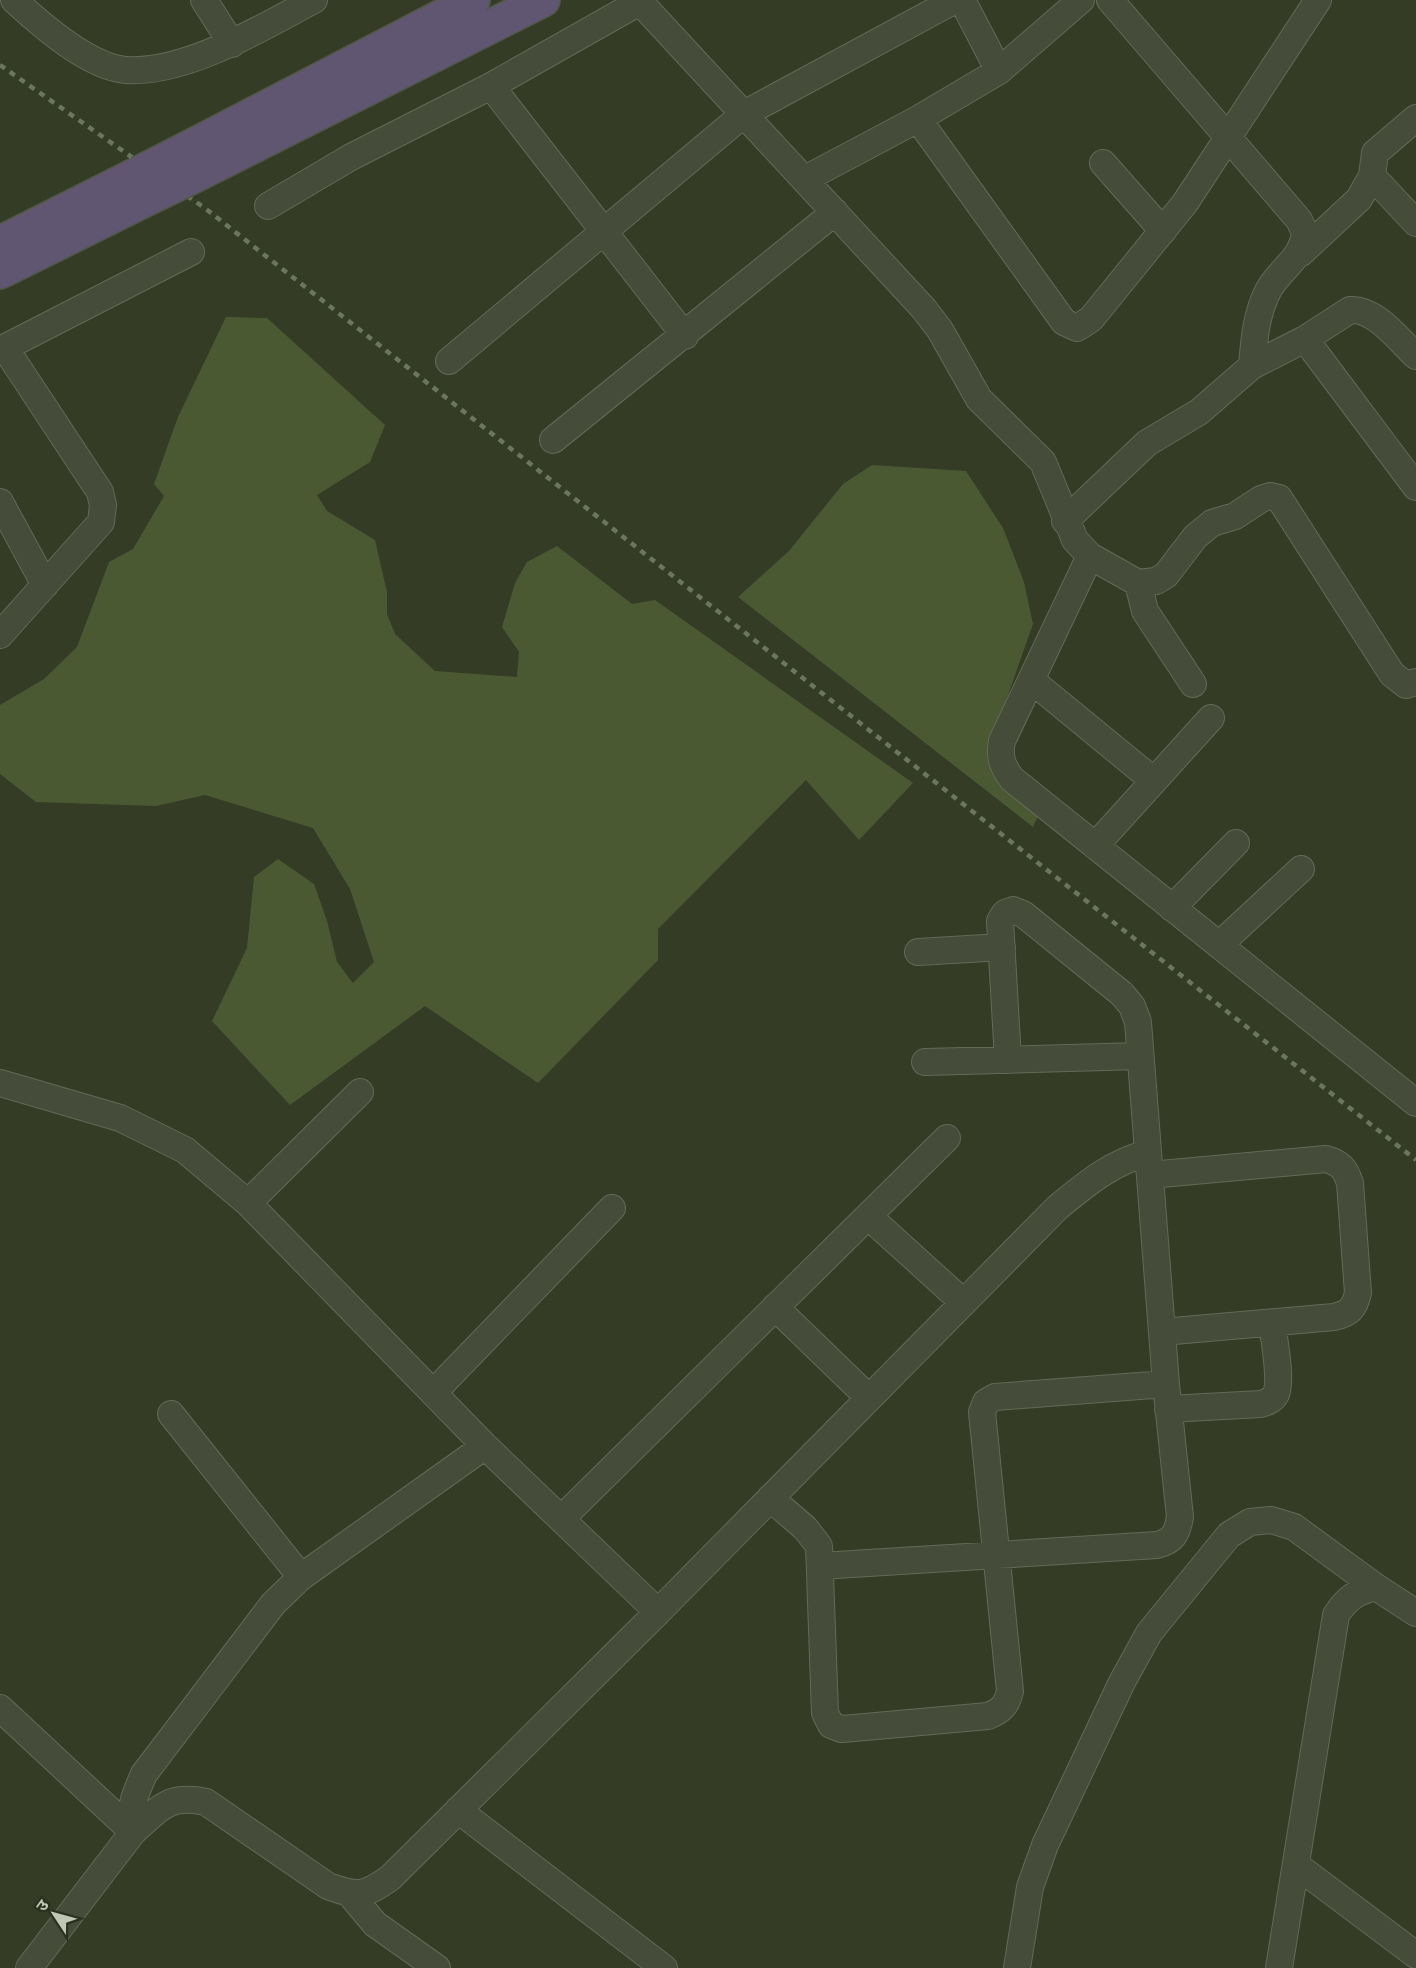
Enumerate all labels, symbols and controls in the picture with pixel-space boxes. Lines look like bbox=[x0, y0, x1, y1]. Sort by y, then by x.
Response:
north arrow bbox=[24, 1884, 84, 1944]
text: उ bbox=[31, 1895, 55, 1916]

